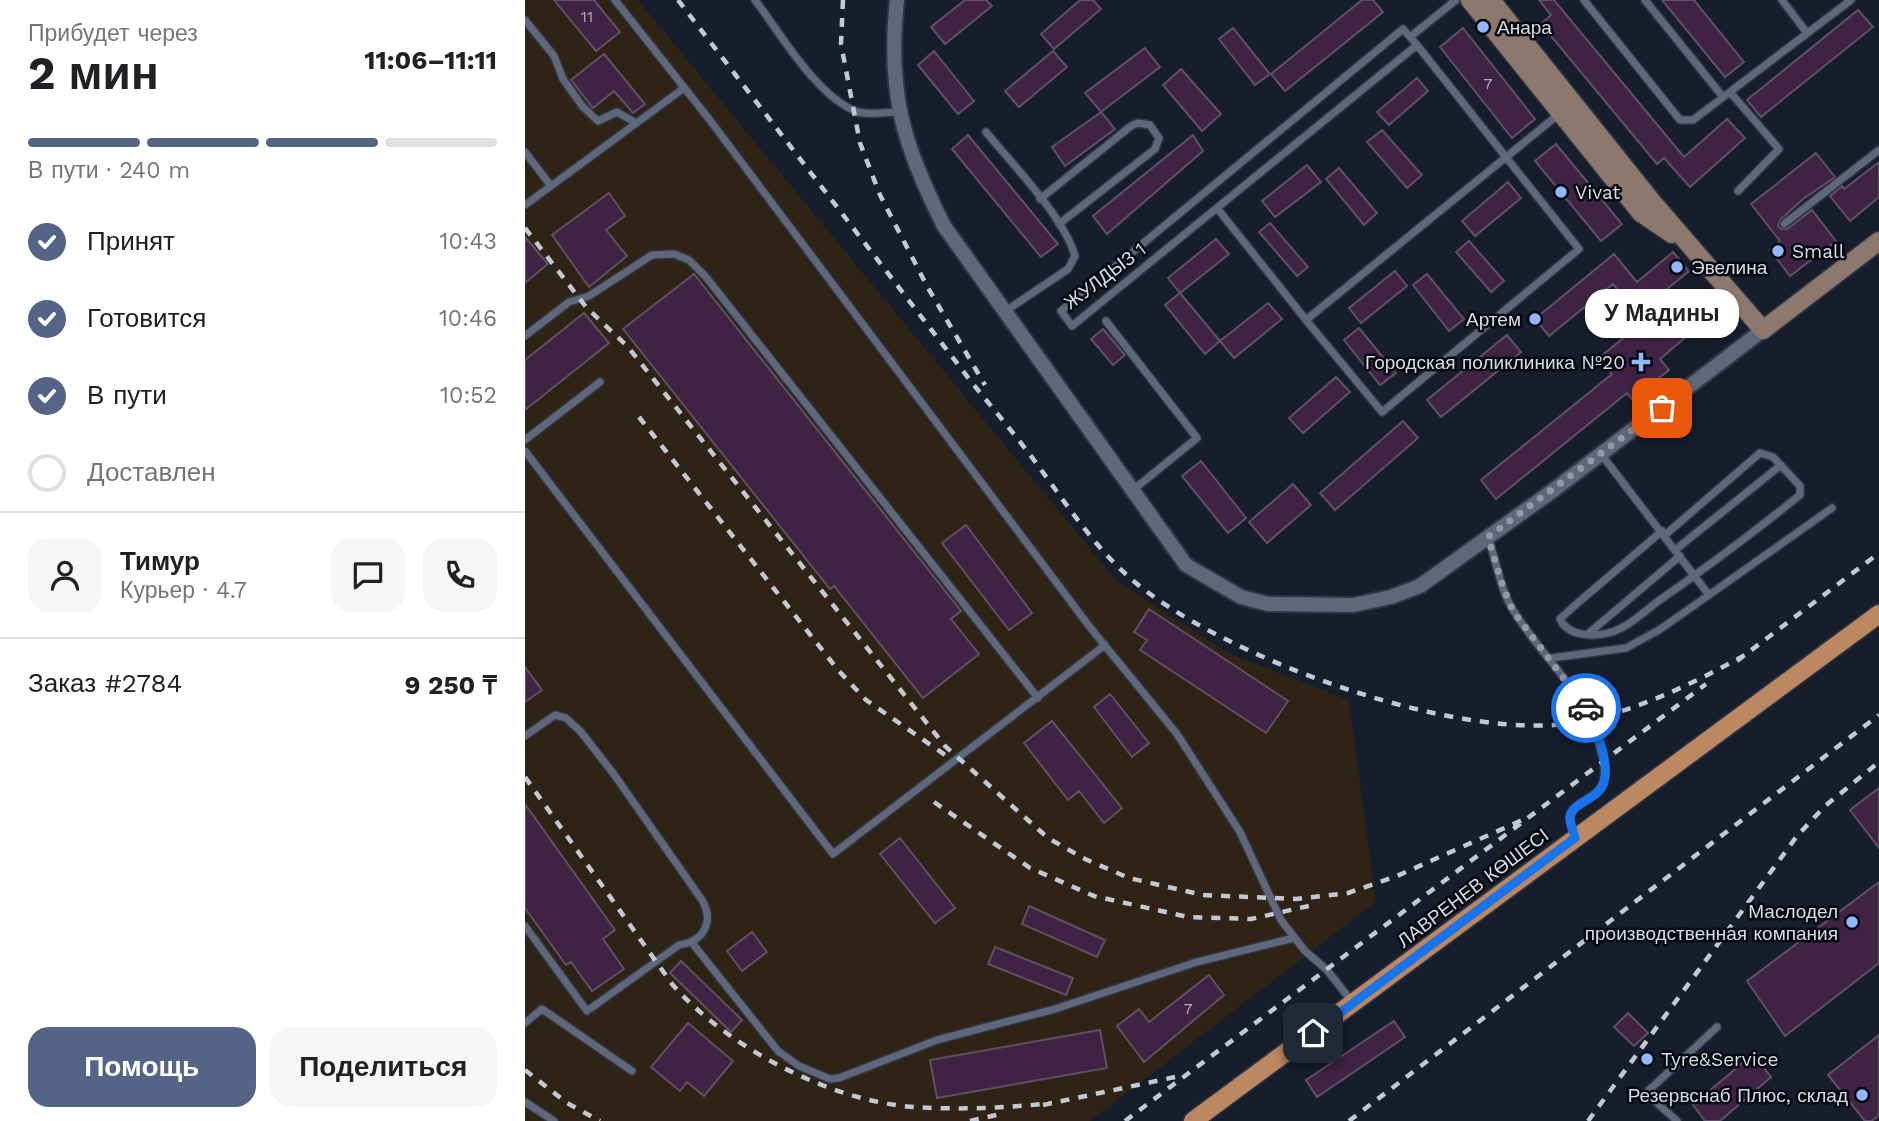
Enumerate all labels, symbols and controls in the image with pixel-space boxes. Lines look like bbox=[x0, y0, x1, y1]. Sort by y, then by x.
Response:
house number: 11 bbox=[581, 7, 593, 26]
place label: Анара bbox=[1497, 16, 1552, 39]
marker: Анара bbox=[1475, 19, 1491, 35]
text: Прибудет через bbox=[28, 20, 198, 47]
text: 11:06–11:11 bbox=[364, 45, 497, 75]
text: 2 мин bbox=[28, 46, 159, 100]
house number: 7 bbox=[1484, 74, 1493, 93]
text: В пути · 240 m bbox=[28, 157, 190, 184]
place label: Vivat bbox=[1575, 181, 1620, 204]
marker: Vivat bbox=[1553, 184, 1569, 200]
icon: check bbox=[28, 223, 66, 261]
text: Принят bbox=[87, 226, 175, 256]
text: 10:43 bbox=[439, 228, 497, 255]
street label: ЖУЛДЫЗ 1 bbox=[1060, 238, 1150, 314]
place label: Small bbox=[1792, 240, 1845, 263]
marker: Small bbox=[1770, 243, 1786, 259]
place label: Эвелина bbox=[1691, 256, 1768, 279]
marker: Эвелина bbox=[1669, 259, 1685, 275]
callout: У Мадины bbox=[1585, 289, 1739, 338]
icon: check bbox=[28, 300, 66, 338]
text: У Мадины bbox=[1604, 300, 1720, 327]
text: Готовится bbox=[87, 303, 206, 333]
text: 10:46 bbox=[439, 305, 497, 332]
place label: Артем bbox=[1466, 308, 1521, 331]
marker: Артем bbox=[1527, 311, 1543, 327]
place label: Городская поликлиника №20 bbox=[1365, 351, 1625, 374]
marker: Городская поликлиника №20 bbox=[1631, 352, 1651, 372]
icon: check bbox=[28, 377, 66, 415]
pin bbox=[1632, 378, 1692, 438]
text: В пути bbox=[87, 380, 167, 410]
text: 10:52 bbox=[440, 382, 497, 409]
icon: bag bbox=[1643, 389, 1681, 427]
text: Доставлен bbox=[87, 457, 216, 487]
button: person bbox=[28, 538, 102, 612]
button: chat bbox=[331, 538, 405, 612]
button: phone bbox=[423, 538, 497, 612]
text: Тимур bbox=[120, 546, 200, 576]
text: Курьер · 4.7 bbox=[120, 577, 247, 604]
text: Заказ #2784 bbox=[28, 668, 182, 698]
text: 9 250 ₸ bbox=[405, 670, 497, 700]
courier bbox=[1551, 673, 1621, 743]
icon: car bbox=[1567, 689, 1605, 727]
street label: ЛАВРЕНЕВ КӨШЕСІ bbox=[1393, 824, 1553, 952]
place label: Маслодел производственная компания bbox=[1585, 900, 1838, 945]
marker: Маслодел производственная компания bbox=[1844, 914, 1860, 930]
house number: 7 bbox=[1184, 999, 1193, 1018]
pin bbox=[1283, 1003, 1343, 1063]
icon: home bbox=[1294, 1014, 1332, 1052]
button: Помощь bbox=[28, 1027, 256, 1107]
button: Поделиться bbox=[270, 1027, 497, 1107]
place label: Tyre&Service bbox=[1661, 1048, 1778, 1071]
marker: Tyre&Service bbox=[1639, 1051, 1655, 1067]
place label: Резервснаб Плюс, склад bbox=[1628, 1084, 1848, 1107]
marker: Резервснаб Плюс, склад bbox=[1854, 1087, 1870, 1103]

